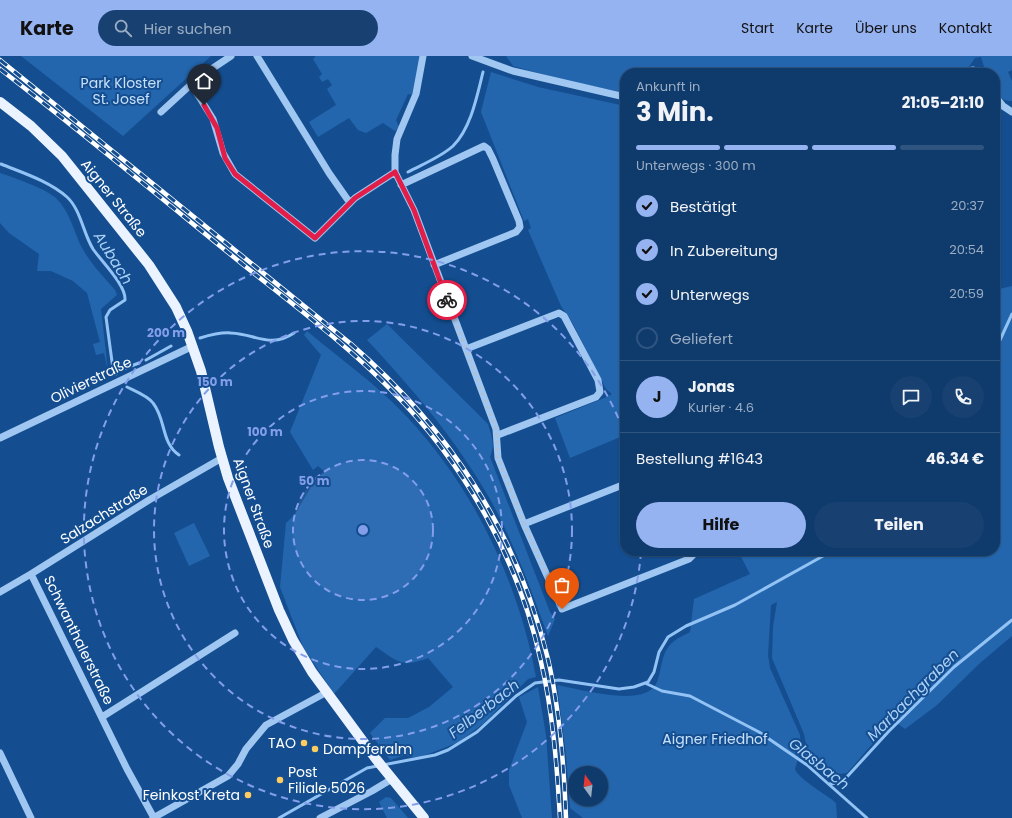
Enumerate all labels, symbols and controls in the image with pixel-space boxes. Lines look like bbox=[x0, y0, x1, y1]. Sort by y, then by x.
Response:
search box bbox=[98, 10, 378, 46]
text: Karte bbox=[20, 15, 74, 42]
icon: search bbox=[112, 17, 134, 39]
text: Hier suchen bbox=[144, 18, 232, 39]
text: Start bbox=[741, 18, 774, 38]
text: Karte bbox=[796, 18, 833, 38]
text: Über uns bbox=[855, 18, 917, 38]
text: Kontakt bbox=[939, 18, 992, 38]
pin bbox=[187, 64, 221, 105]
icon: home bbox=[193, 70, 215, 92]
park label: Park Kloster St. Josef bbox=[81, 73, 161, 109]
text: Ankunft in bbox=[636, 77, 700, 96]
text: 21:05–21:10 bbox=[902, 92, 984, 113]
text: 3 Min. bbox=[636, 94, 714, 130]
street label: Aigner Straße bbox=[76, 155, 152, 242]
text: Unterwegs · 300 m bbox=[636, 156, 756, 175]
icon: check bbox=[636, 195, 658, 217]
text: Bestätigt bbox=[670, 196, 737, 217]
text: 20:37 bbox=[951, 196, 984, 215]
water label: Aubach bbox=[88, 226, 138, 288]
icon: check bbox=[636, 239, 658, 261]
text: In Zubereitung bbox=[670, 240, 778, 261]
text: 20:54 bbox=[949, 240, 984, 259]
courier bbox=[427, 280, 467, 320]
icon: check bbox=[636, 283, 658, 305]
text: Unterwegs bbox=[670, 284, 750, 305]
text: 20:59 bbox=[949, 284, 984, 303]
icon: bike bbox=[436, 289, 458, 311]
text: 200 m bbox=[147, 324, 185, 341]
text: Geliefert bbox=[670, 328, 733, 349]
street label: Olivierstraße bbox=[47, 351, 135, 408]
text: 150 m bbox=[197, 373, 233, 390]
text: Jonas bbox=[688, 376, 735, 397]
button: chat bbox=[890, 376, 932, 418]
button: phone bbox=[942, 376, 984, 418]
text: J bbox=[653, 386, 661, 407]
text: Kurier · 4.6 bbox=[688, 398, 754, 417]
text: 100 m bbox=[247, 423, 283, 440]
text: Bestellung #1643 bbox=[636, 448, 763, 469]
text: 46.34 € bbox=[926, 448, 984, 469]
street label: Aigner Straße bbox=[228, 455, 280, 551]
text: 50 m bbox=[299, 472, 330, 489]
street label: Salzachstraße bbox=[56, 479, 152, 549]
button: Hilfe bbox=[636, 502, 806, 548]
button: Teilen bbox=[814, 502, 984, 548]
centre of rings bbox=[356, 523, 370, 537]
pin bbox=[545, 568, 579, 609]
street label: Schwanthalerstraße bbox=[39, 572, 119, 708]
icon: bag bbox=[551, 574, 573, 596]
water label: Marbachgraben bbox=[862, 644, 963, 745]
water label: Felberbach bbox=[444, 674, 523, 743]
park label: Aigner Friedhof bbox=[662, 729, 768, 749]
place label: TAO bbox=[268, 733, 296, 753]
water label: Glasbach bbox=[785, 733, 854, 795]
marker: TAO bbox=[299, 738, 309, 748]
place label: Dampferalm bbox=[323, 739, 412, 759]
marker: Dampferalm bbox=[310, 744, 320, 754]
place label: Post Filiale 5026 bbox=[288, 762, 365, 798]
north arrow bbox=[568, 766, 608, 806]
map controls bbox=[568, 766, 608, 806]
marker: Post Filiale 5026 bbox=[275, 775, 285, 785]
place label: Feinkost Kreta bbox=[143, 785, 240, 805]
marker: Feinkost Kreta bbox=[243, 790, 253, 800]

